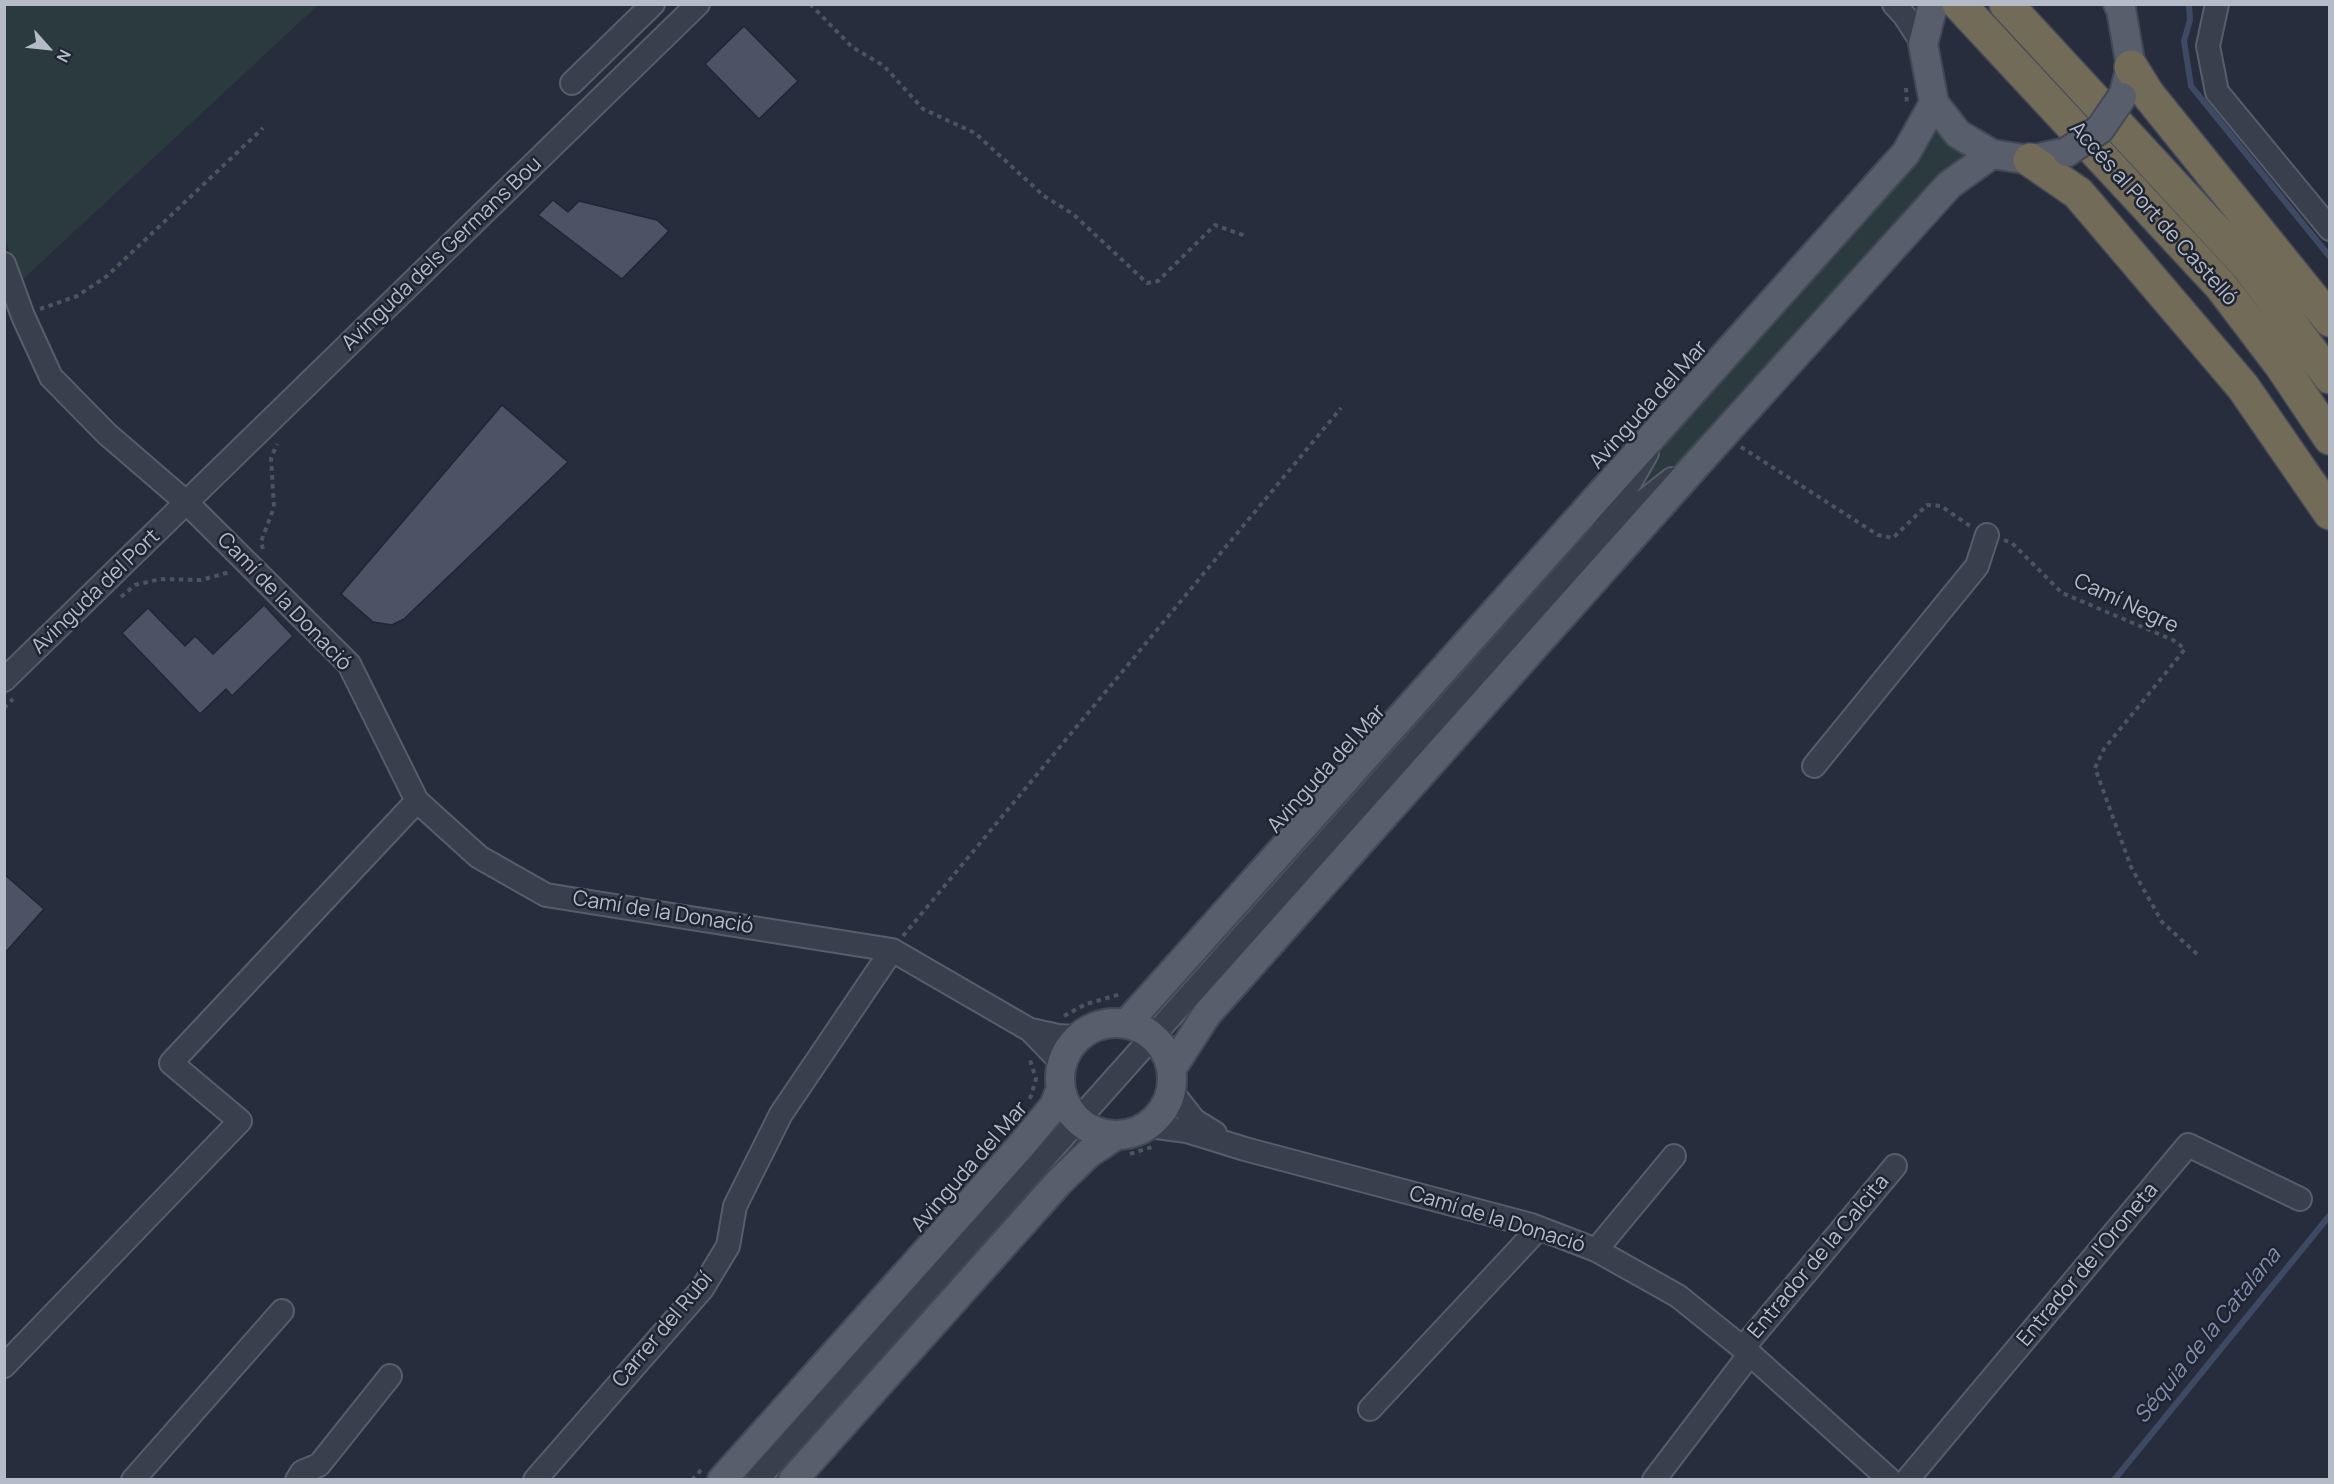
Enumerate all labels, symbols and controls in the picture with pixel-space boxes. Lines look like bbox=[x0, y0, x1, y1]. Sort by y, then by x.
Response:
north arrow bbox=[18, 18, 78, 78]
text: N bbox=[52, 46, 76, 66]
street label: Accés al Port de Castelló bbox=[2064, 117, 2242, 311]
street label: Avinguda dels Germans Bou bbox=[337, 152, 547, 356]
street label: Avinguda del Mar bbox=[1585, 335, 1713, 475]
street label: Avinguda del Port bbox=[27, 524, 165, 660]
street label: Camí de la Donació bbox=[212, 528, 356, 676]
street label: Camí Negre bbox=[2070, 569, 2182, 639]
street label: Avinguda del Mar bbox=[1263, 699, 1391, 839]
street label: Camí de la Donació bbox=[571, 886, 755, 940]
street label: Avinguda del Mar bbox=[907, 1097, 1033, 1237]
street label: Entrador de la Calcita bbox=[1743, 1170, 1895, 1344]
street label: Entrador de l'Oroneta bbox=[2012, 1178, 2164, 1352]
street label: Camí de la Donació bbox=[1406, 1181, 1588, 1259]
water label: Séquia de la Catalana bbox=[2129, 1243, 2287, 1429]
street label: Carrer del Rubí bbox=[608, 1267, 718, 1393]

